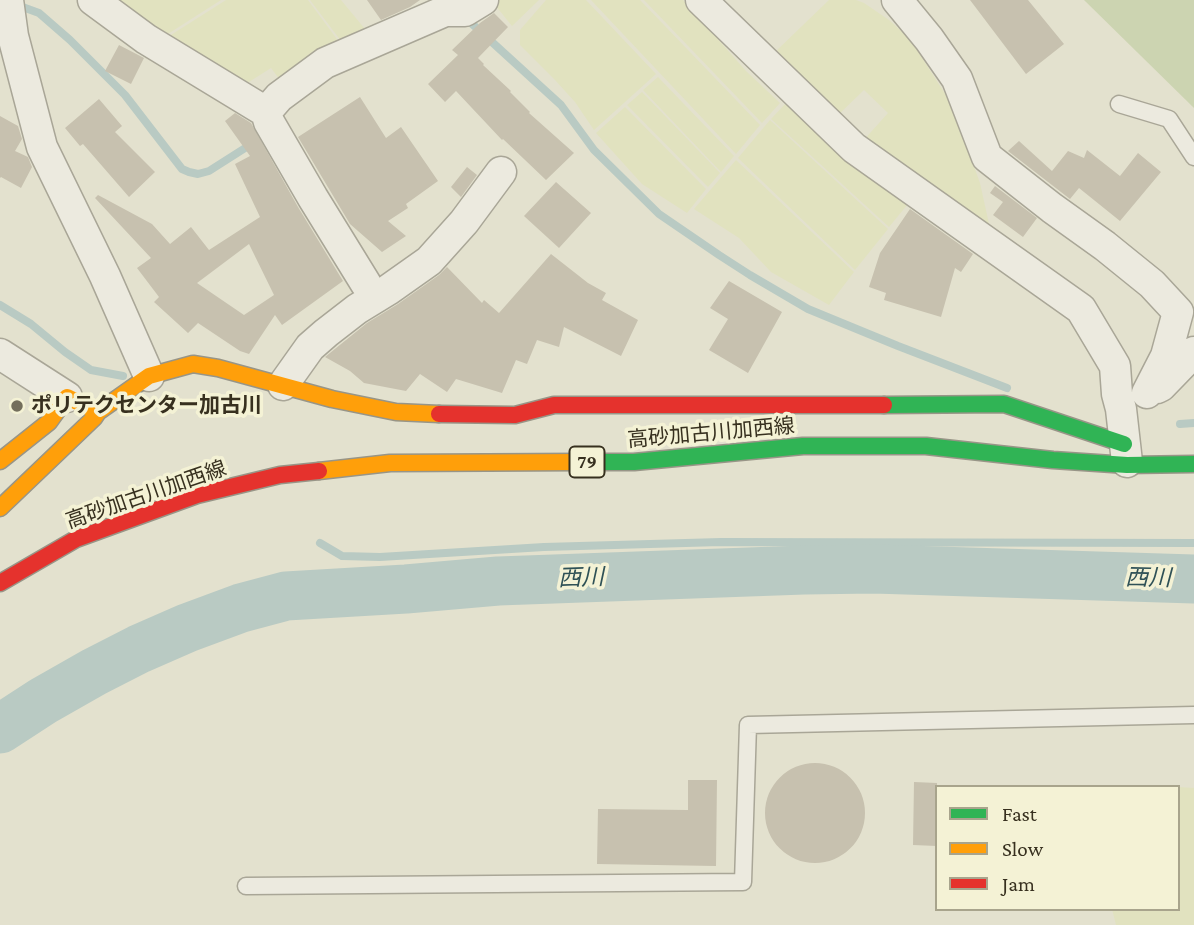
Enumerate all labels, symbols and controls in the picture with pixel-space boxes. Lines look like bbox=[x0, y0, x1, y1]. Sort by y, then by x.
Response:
place label: ポリテクセンター加古川 bbox=[31, 393, 262, 419]
marker: ポリテクセンター加古川 bbox=[9, 398, 25, 414]
street label: 高砂加古川加西線 bbox=[626, 413, 796, 453]
road number: 79 bbox=[570, 446, 604, 477]
street label: 高砂加古川加西線 bbox=[62, 456, 230, 534]
water label: 西川 bbox=[558, 563, 604, 593]
water label: 西川 bbox=[1125, 564, 1171, 592]
legend bbox=[935, 785, 1180, 911]
text: Fast bbox=[1002, 802, 1037, 826]
text: Slow bbox=[1002, 837, 1043, 861]
text: Jam bbox=[1002, 872, 1035, 896]

